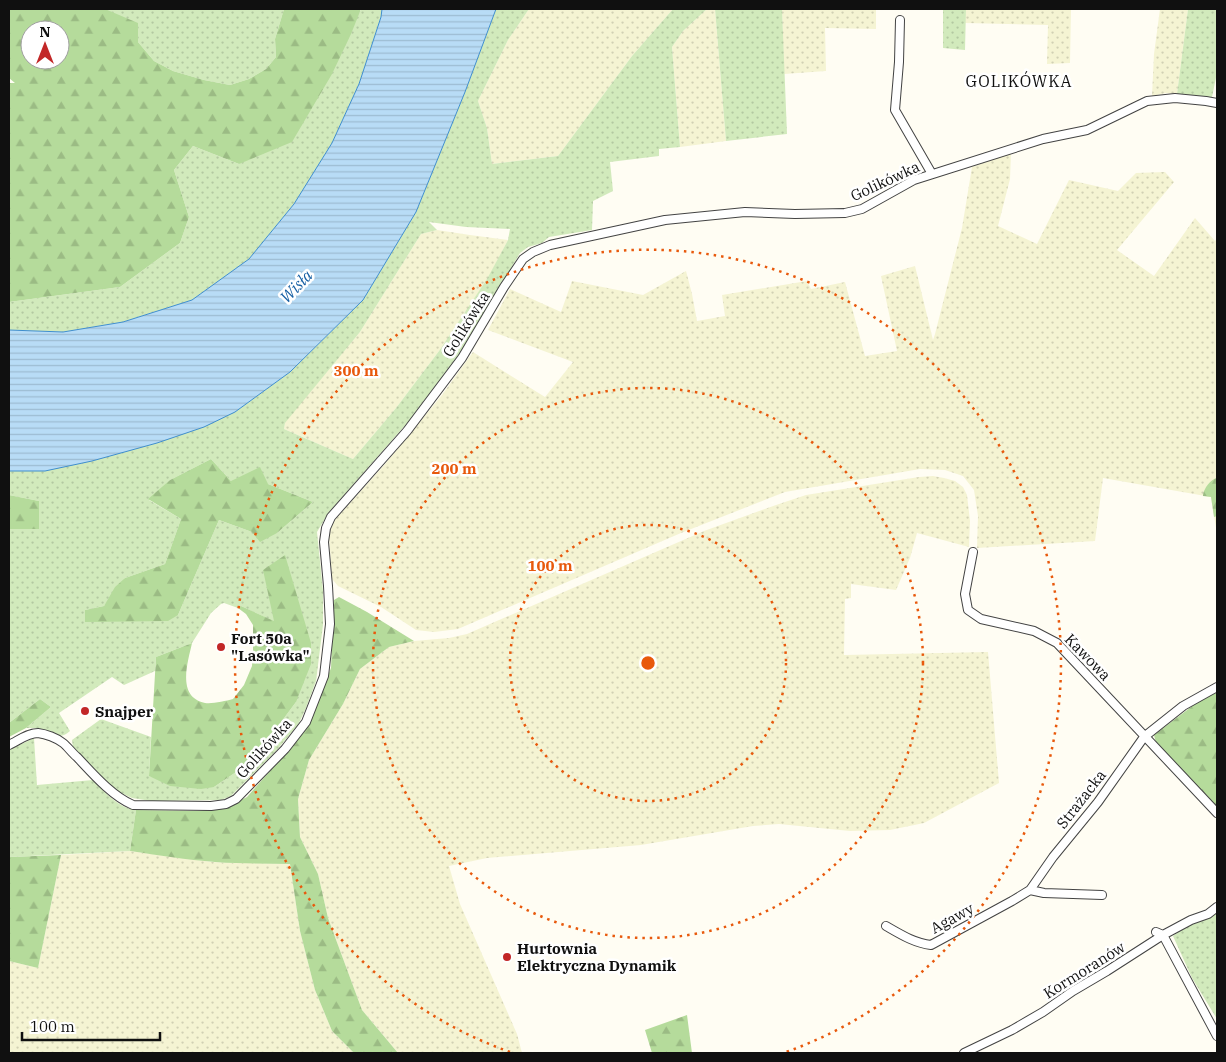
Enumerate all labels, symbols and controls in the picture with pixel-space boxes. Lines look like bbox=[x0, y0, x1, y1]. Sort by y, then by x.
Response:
north arrow bbox=[20, 20, 70, 70]
text: N bbox=[39, 23, 51, 41]
district label: GOLIKÓWKA bbox=[965, 70, 1073, 91]
street label: Golikówka bbox=[847, 157, 923, 205]
water label: Wisła bbox=[275, 265, 317, 307]
street label: Golikówka bbox=[438, 288, 494, 360]
text: 300 m bbox=[333, 361, 379, 380]
text: 200 m bbox=[431, 459, 477, 478]
text: 100 m bbox=[527, 556, 573, 575]
place label: Fort 50a "Lasówka" bbox=[231, 629, 310, 665]
street label: Kawowa bbox=[1061, 630, 1115, 684]
marker: Fort 50a "Lasówka" bbox=[215, 641, 227, 653]
centre of rings bbox=[639, 654, 657, 672]
place label: Snajper bbox=[95, 702, 154, 721]
marker: Snajper bbox=[79, 705, 91, 717]
street label: Golikówka bbox=[232, 714, 296, 782]
street label: Strażacka bbox=[1052, 766, 1110, 832]
street label: Agawy bbox=[927, 898, 977, 938]
street label: Kormoranów bbox=[1040, 937, 1129, 1003]
place label: Hurtownia Elektryczna Dynamik bbox=[517, 939, 677, 975]
marker: Hurtownia Elektryczna Dynamik bbox=[501, 951, 513, 963]
scale bar bbox=[22, 1010, 160, 1042]
text: 100 m bbox=[30, 1017, 75, 1036]

